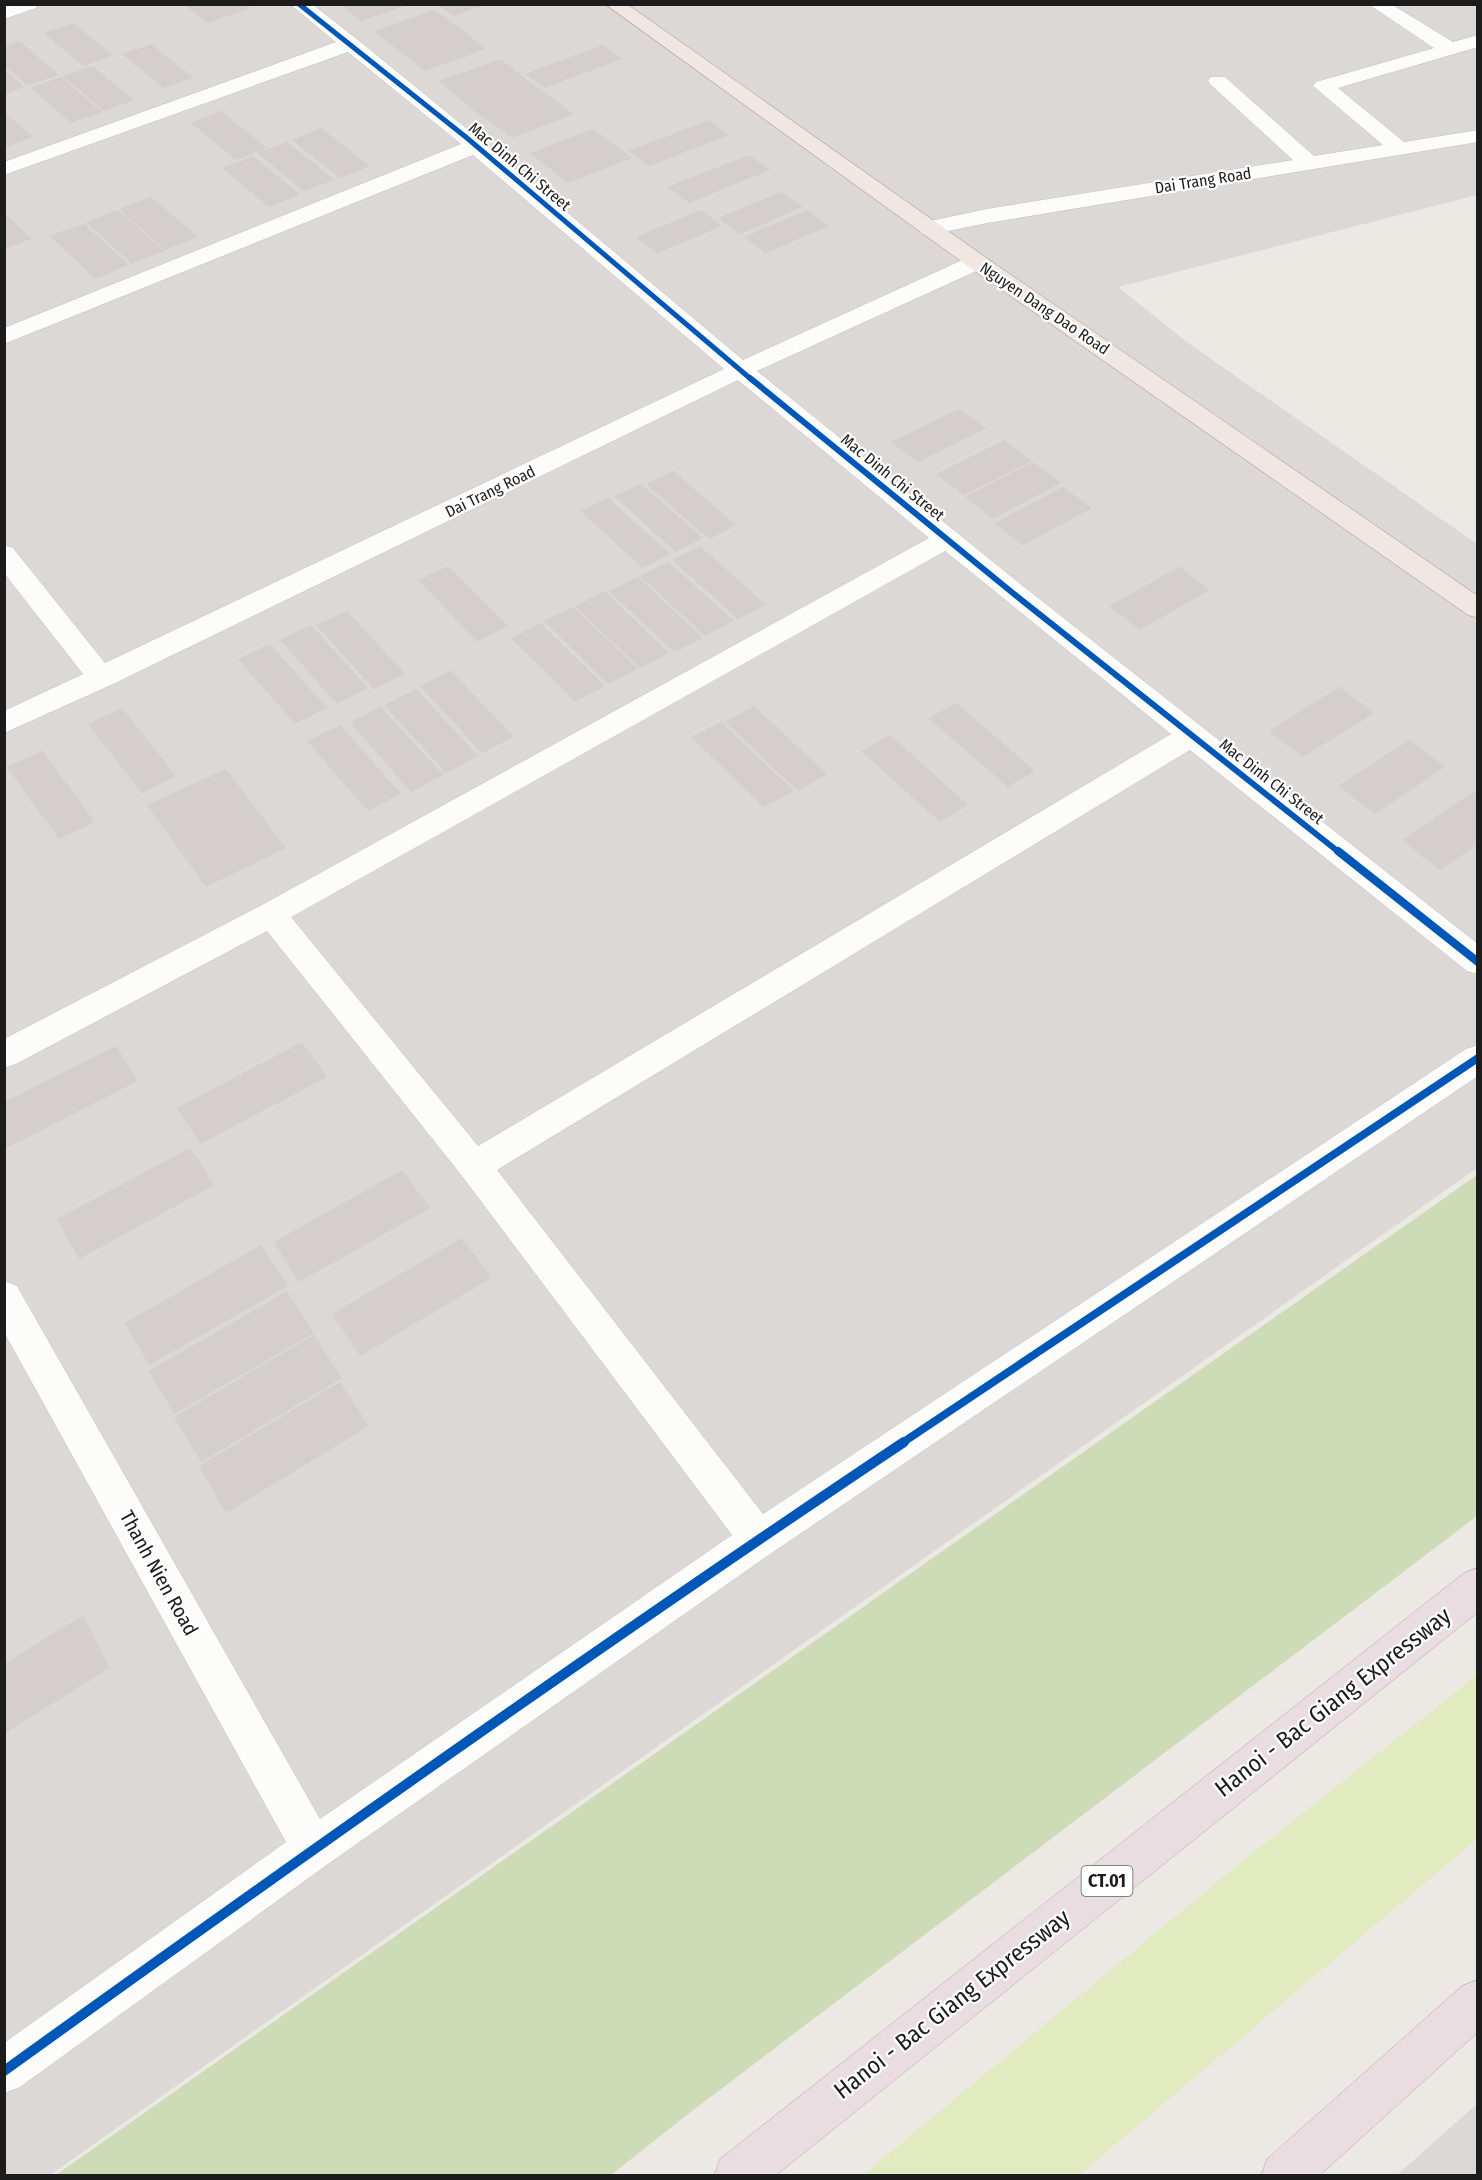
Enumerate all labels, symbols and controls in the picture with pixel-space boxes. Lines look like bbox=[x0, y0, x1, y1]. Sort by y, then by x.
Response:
street label: Mac Dinh Chi Street bbox=[465, 118, 575, 215]
street label: Dai Trang Road bbox=[1153, 163, 1253, 198]
street label: Nguyen Dang Dao Road bbox=[977, 258, 1113, 359]
street label: Mac Dinh Chi Street bbox=[837, 430, 949, 525]
street label: Dai Trang Road bbox=[442, 462, 538, 521]
street label: Mac Dinh Chi Street bbox=[1216, 735, 1328, 829]
street label: Thanh Nien Road bbox=[115, 1506, 203, 1640]
street label: Hanoi - Bac Giang Expressway bbox=[1210, 1601, 1457, 1803]
road number: CT.01 bbox=[1082, 1866, 1132, 1896]
street label: Hanoi - Bac Giang Expressway bbox=[829, 1903, 1076, 2105]

